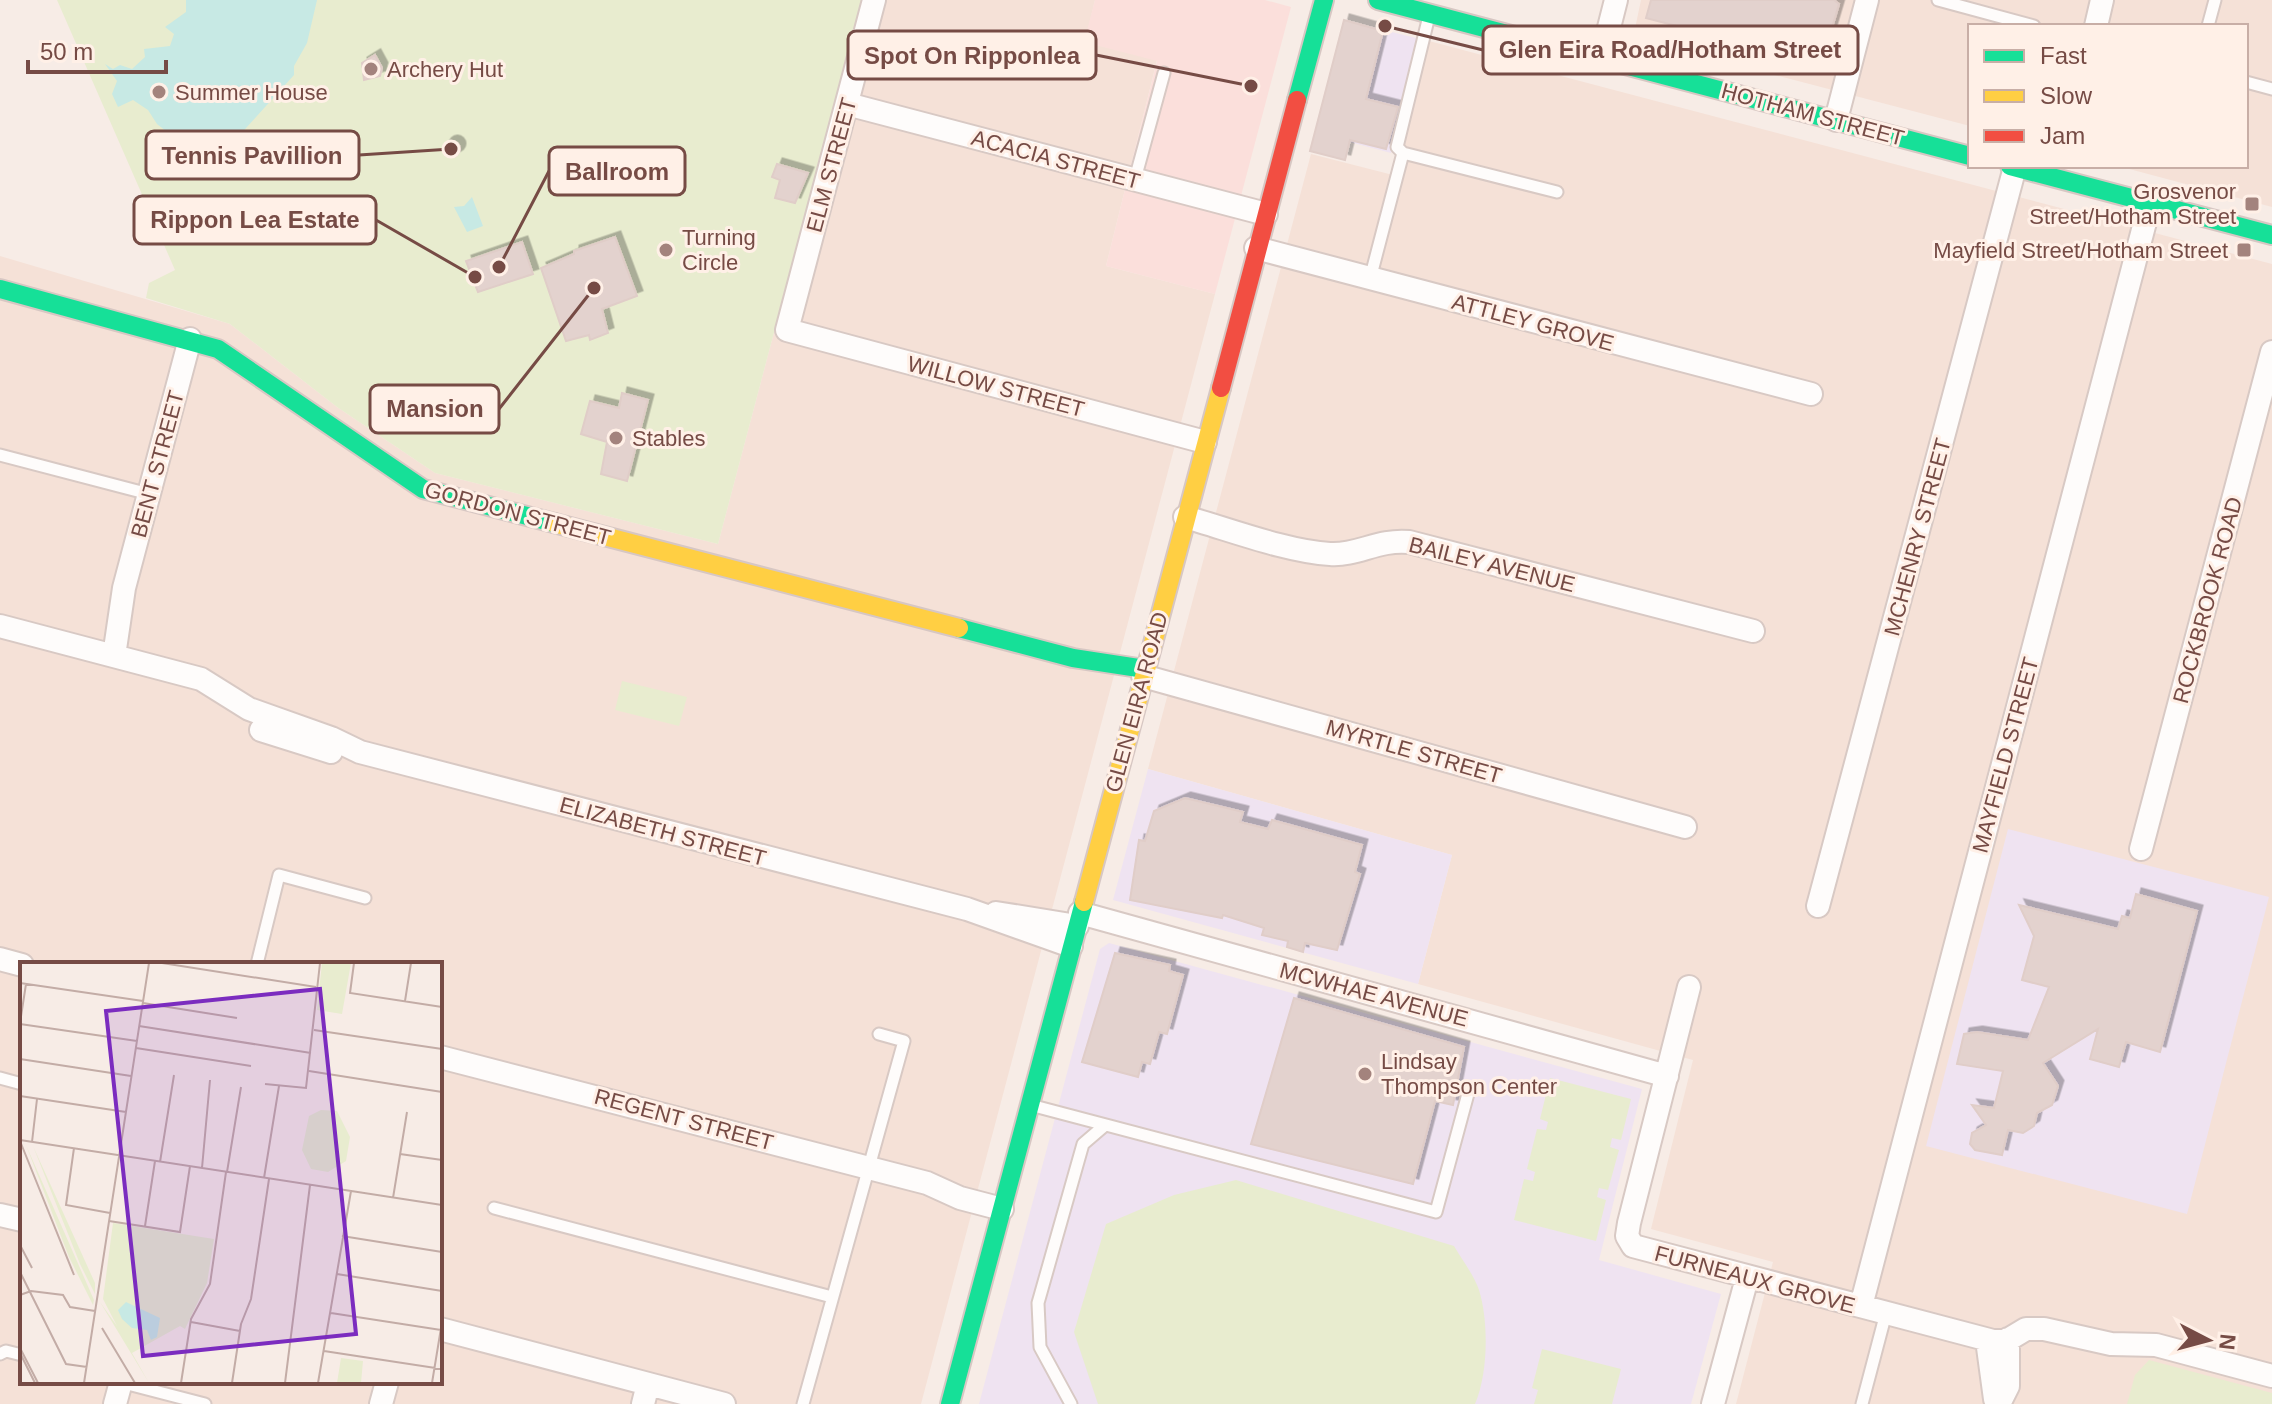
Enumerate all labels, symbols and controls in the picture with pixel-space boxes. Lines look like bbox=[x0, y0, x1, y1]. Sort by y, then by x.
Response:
scale bar bbox=[28, 24, 166, 74]
legend bbox=[1968, 24, 2248, 168]
callout: Glen Eira Road/Hotham Street bbox=[1483, 26, 1858, 74]
callout: Spot On Ripponlea bbox=[848, 31, 1096, 79]
text: Glen Eira Road/Hotham Street bbox=[1499, 36, 1841, 63]
text: 50 m bbox=[40, 38, 93, 65]
text: Spot On Ripponlea bbox=[864, 42, 1081, 69]
text: Fast bbox=[2040, 42, 2087, 69]
place label: Archery Hut bbox=[387, 57, 503, 82]
marker: Archery Hut bbox=[362, 60, 380, 78]
street label: HOTHAM STREET bbox=[1719, 78, 1907, 151]
place label: Summer House bbox=[175, 80, 328, 105]
text: Slow bbox=[2040, 82, 2093, 109]
marker: Summer House bbox=[150, 83, 168, 101]
street label: ELM STREET bbox=[802, 95, 861, 235]
text: Jam bbox=[2040, 122, 2085, 149]
street label: ACACIA STREET bbox=[969, 125, 1143, 194]
callout: Tennis Pavillion bbox=[146, 131, 359, 179]
text: Tennis Pavillion bbox=[162, 142, 342, 169]
callout: Ballroom bbox=[549, 147, 685, 195]
text: Ballroom bbox=[565, 158, 669, 185]
place label: Grosvenor Street/Hotham Street bbox=[2029, 179, 2236, 229]
marker: Grosvenor Street/Hotham Street bbox=[2243, 195, 2261, 213]
callout: Rippon Lea Estate bbox=[134, 196, 376, 244]
text: Rippon Lea Estate bbox=[150, 206, 360, 233]
place label: Turning Circle bbox=[682, 225, 756, 275]
place label: Mayfield Street/Hotham Street bbox=[1933, 238, 2228, 263]
marker: Turning Circle bbox=[657, 241, 675, 259]
marker: Mayfield Street/Hotham Street bbox=[2235, 241, 2253, 259]
street label: ATTLEY GROVE bbox=[1449, 289, 1617, 356]
street label: WILLOW STREET bbox=[905, 351, 1087, 422]
callout: Mansion bbox=[370, 385, 499, 433]
street label: BENT STREET bbox=[126, 388, 189, 540]
text: Mansion bbox=[386, 395, 484, 422]
place label: Stables bbox=[632, 426, 705, 451]
marker: Stables bbox=[607, 429, 625, 447]
street label: MCHENRY STREET bbox=[1879, 436, 1956, 639]
street label: GORDON STREET bbox=[422, 477, 614, 550]
street label: ROCKBROOK ROAD bbox=[2168, 494, 2247, 706]
street label: BAILEY AVENUE bbox=[1406, 532, 1578, 597]
street label: GLEN EIRA ROAD bbox=[1100, 609, 1173, 795]
street label: MAYFIELD STREET bbox=[1967, 655, 2044, 856]
street label: MYRTLE STREET bbox=[1323, 714, 1505, 789]
street label: ELIZABETH STREET bbox=[557, 792, 769, 871]
street label: MCWHAE AVENUE bbox=[1277, 957, 1471, 1032]
inset map bbox=[20, 962, 442, 1384]
place label: Lindsay Thompson Center bbox=[1381, 1049, 1557, 1099]
marker: Lindsay Thompson Center bbox=[1356, 1065, 1374, 1083]
street label: REGENT STREET bbox=[592, 1084, 776, 1155]
street label: FURNEAUX GROVE bbox=[1652, 1241, 1858, 1318]
north arrow bbox=[2168, 1300, 2248, 1380]
text: N bbox=[2214, 1333, 2241, 1351]

